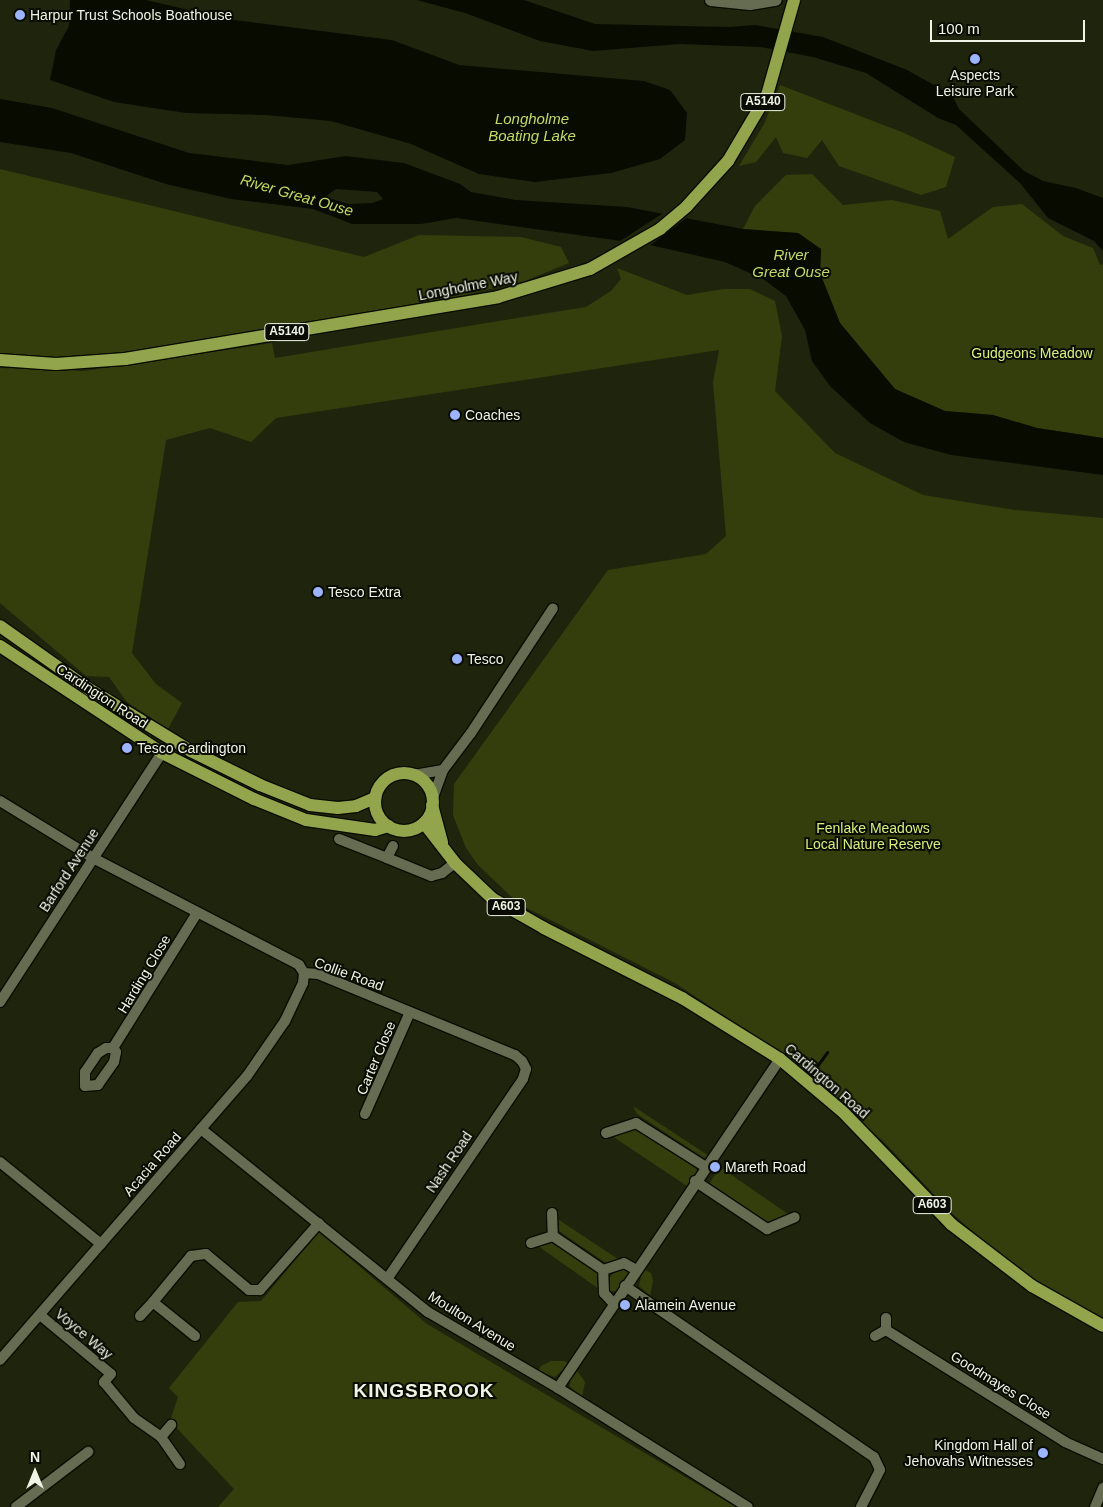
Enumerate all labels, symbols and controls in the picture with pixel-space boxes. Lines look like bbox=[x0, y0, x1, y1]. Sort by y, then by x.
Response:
place label: Harpur Trust Schools Boathouse bbox=[30, 7, 233, 23]
marker: Harpur Trust Schools Boathouse bbox=[14, 9, 26, 21]
scale bar bbox=[933, 10, 1088, 42]
text: 100 m bbox=[938, 20, 980, 37]
marker: Aspects Leisure Park bbox=[969, 53, 981, 65]
place label: Aspects Leisure Park bbox=[936, 67, 1014, 100]
road number: A5140 bbox=[739, 92, 787, 111]
water label: Longholme Boating Lake bbox=[488, 109, 576, 144]
water label: River Great Ouse bbox=[238, 170, 356, 220]
water label: River Great Ouse bbox=[752, 245, 830, 280]
street label: Longholme Way bbox=[417, 268, 519, 304]
road number: A5140 bbox=[263, 322, 311, 342]
park label: Gudgeons Meadow bbox=[971, 345, 1093, 361]
place label: Coaches bbox=[465, 407, 520, 423]
marker: Coaches bbox=[449, 409, 461, 421]
place label: Tesco Extra bbox=[328, 584, 401, 600]
marker: Tesco Extra bbox=[312, 586, 324, 598]
place label: Tesco bbox=[467, 651, 504, 667]
marker: Tesco bbox=[451, 653, 463, 665]
street label: Cardington Road bbox=[53, 660, 151, 732]
place label: Tesco Cardington bbox=[137, 740, 246, 756]
marker: Tesco Cardington bbox=[121, 742, 133, 754]
park label: Fenlake Meadows Local Nature Reserve bbox=[805, 820, 941, 852]
street label: Barford Avenue bbox=[36, 825, 102, 915]
road number: A603 bbox=[486, 898, 526, 916]
street label: Harding Close bbox=[114, 932, 174, 1016]
street label: Collie Road bbox=[312, 954, 386, 994]
street label: Carter Close bbox=[353, 1019, 399, 1097]
street label: Cardington Road bbox=[782, 1040, 872, 1122]
street label: Nash Road bbox=[422, 1128, 476, 1196]
street label: Acacia Road bbox=[120, 1129, 184, 1199]
place label: Mareth Road bbox=[725, 1159, 806, 1175]
marker: Mareth Road bbox=[709, 1161, 721, 1173]
road number: A603 bbox=[912, 1196, 952, 1214]
street label: Moulton Avenue bbox=[425, 1287, 519, 1355]
place label: Alamein Avenue bbox=[635, 1297, 737, 1313]
marker: Alamein Avenue bbox=[619, 1299, 631, 1311]
street label: Voyce Way bbox=[52, 1305, 116, 1363]
street label: Goodmayes Close bbox=[948, 1347, 1054, 1423]
district label: KINGSBROOK bbox=[352, 1380, 496, 1402]
place label: Kingdom Hall of Jehovahs Witnesses bbox=[905, 1437, 1033, 1470]
north arrow bbox=[10, 1447, 60, 1497]
marker: Kingdom Hall of Jehovahs Witnesses bbox=[1037, 1447, 1049, 1459]
text: N bbox=[30, 1449, 40, 1465]

